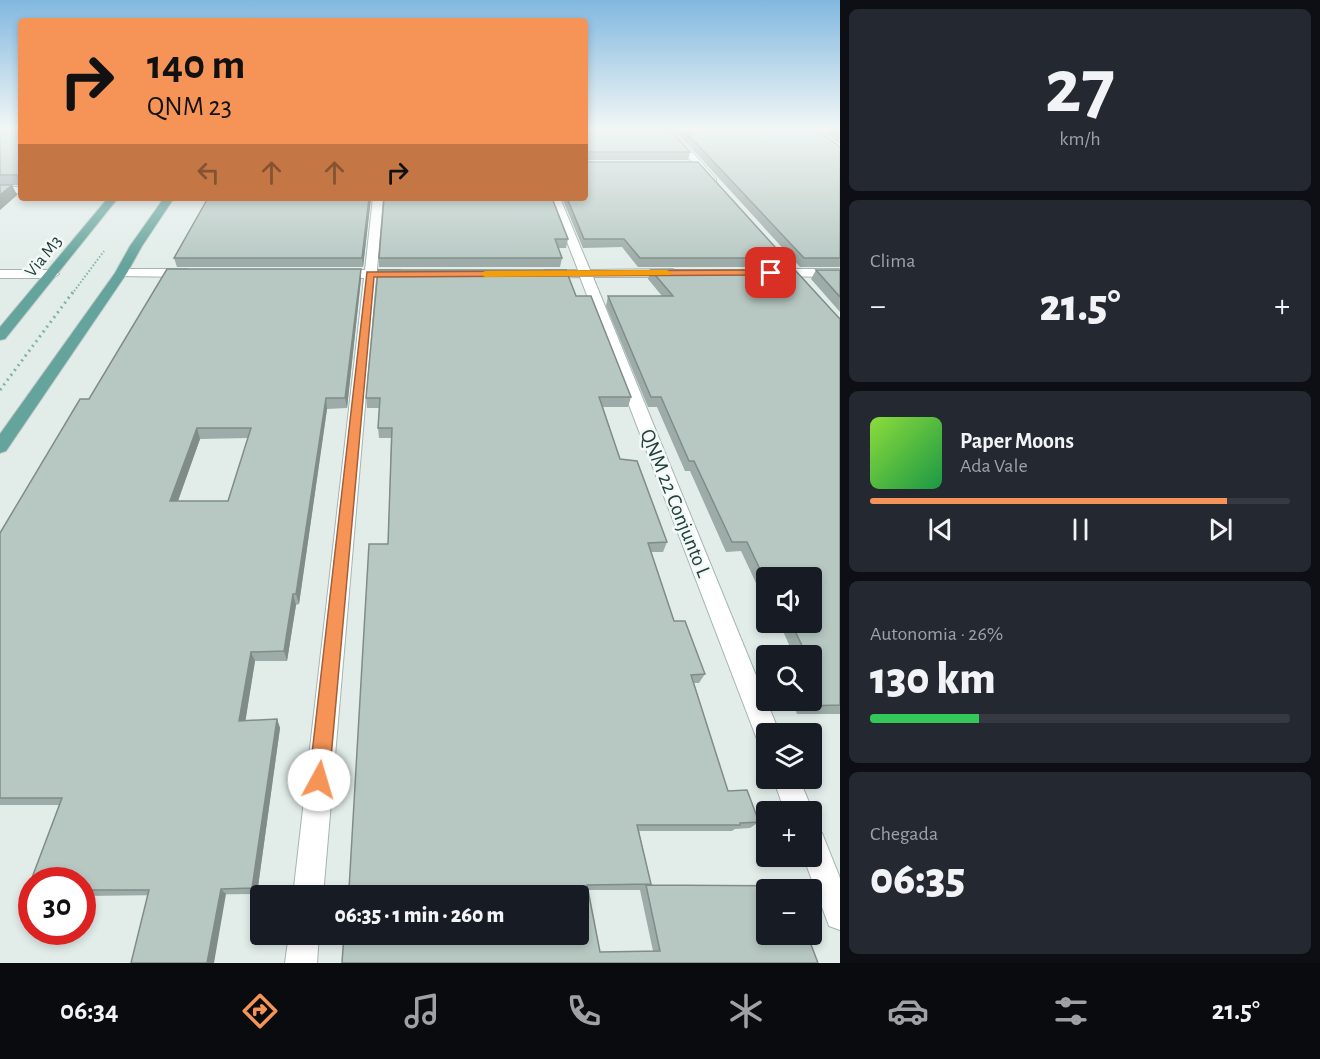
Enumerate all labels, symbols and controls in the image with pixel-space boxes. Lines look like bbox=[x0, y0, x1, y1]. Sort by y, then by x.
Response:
icon: right bbox=[48, 42, 126, 120]
text: 140 m bbox=[147, 44, 245, 86]
text: 27 bbox=[1045, 49, 1115, 127]
text: QNM 23 bbox=[147, 93, 232, 120]
text: km/h bbox=[1059, 129, 1101, 149]
icon: left bbox=[192, 156, 225, 189]
icon: ahead bbox=[255, 156, 288, 189]
icon: ahead bbox=[318, 156, 351, 189]
icon: right bbox=[381, 156, 414, 189]
street label: Via M3 bbox=[22, 233, 66, 281]
pin bbox=[745, 247, 796, 298]
text: Clima bbox=[870, 251, 915, 271]
icon: arrive bbox=[754, 256, 787, 289]
text: 21.5° bbox=[1039, 284, 1121, 329]
text: − bbox=[870, 290, 886, 323]
text: + bbox=[1274, 290, 1290, 323]
street label: QNM 22 Conjunto L bbox=[636, 426, 715, 580]
text: Paper Moons bbox=[960, 430, 1074, 452]
text: Ada Vale bbox=[960, 456, 1028, 476]
icon: previous bbox=[924, 513, 957, 546]
icon: pause bbox=[1064, 513, 1097, 546]
icon: next bbox=[1204, 513, 1237, 546]
map controls bbox=[756, 567, 822, 945]
button: sound bbox=[756, 567, 822, 633]
text: Autonomia · 26% bbox=[870, 624, 1003, 644]
button: search bbox=[756, 645, 822, 711]
text: 130 km bbox=[870, 657, 996, 702]
button: layers bbox=[756, 723, 822, 789]
position arrow bbox=[287, 748, 351, 812]
button: + bbox=[756, 801, 822, 867]
text: Chegada bbox=[870, 824, 938, 844]
text: 06:35 bbox=[870, 857, 965, 902]
speed limit sign: 30 bbox=[18, 867, 96, 945]
button: − bbox=[756, 879, 822, 945]
text: 06:35 · 1 min · 260 m bbox=[335, 904, 504, 926]
icon: directions bbox=[239, 990, 281, 1032]
icon: music bbox=[401, 990, 443, 1032]
icon: phone bbox=[563, 990, 605, 1032]
icon: climate bbox=[725, 990, 767, 1032]
icon: car bbox=[887, 990, 929, 1032]
icon: filters bbox=[1050, 990, 1092, 1032]
text: 06:34 bbox=[60, 997, 119, 1024]
text: 21.5° bbox=[1212, 997, 1260, 1024]

